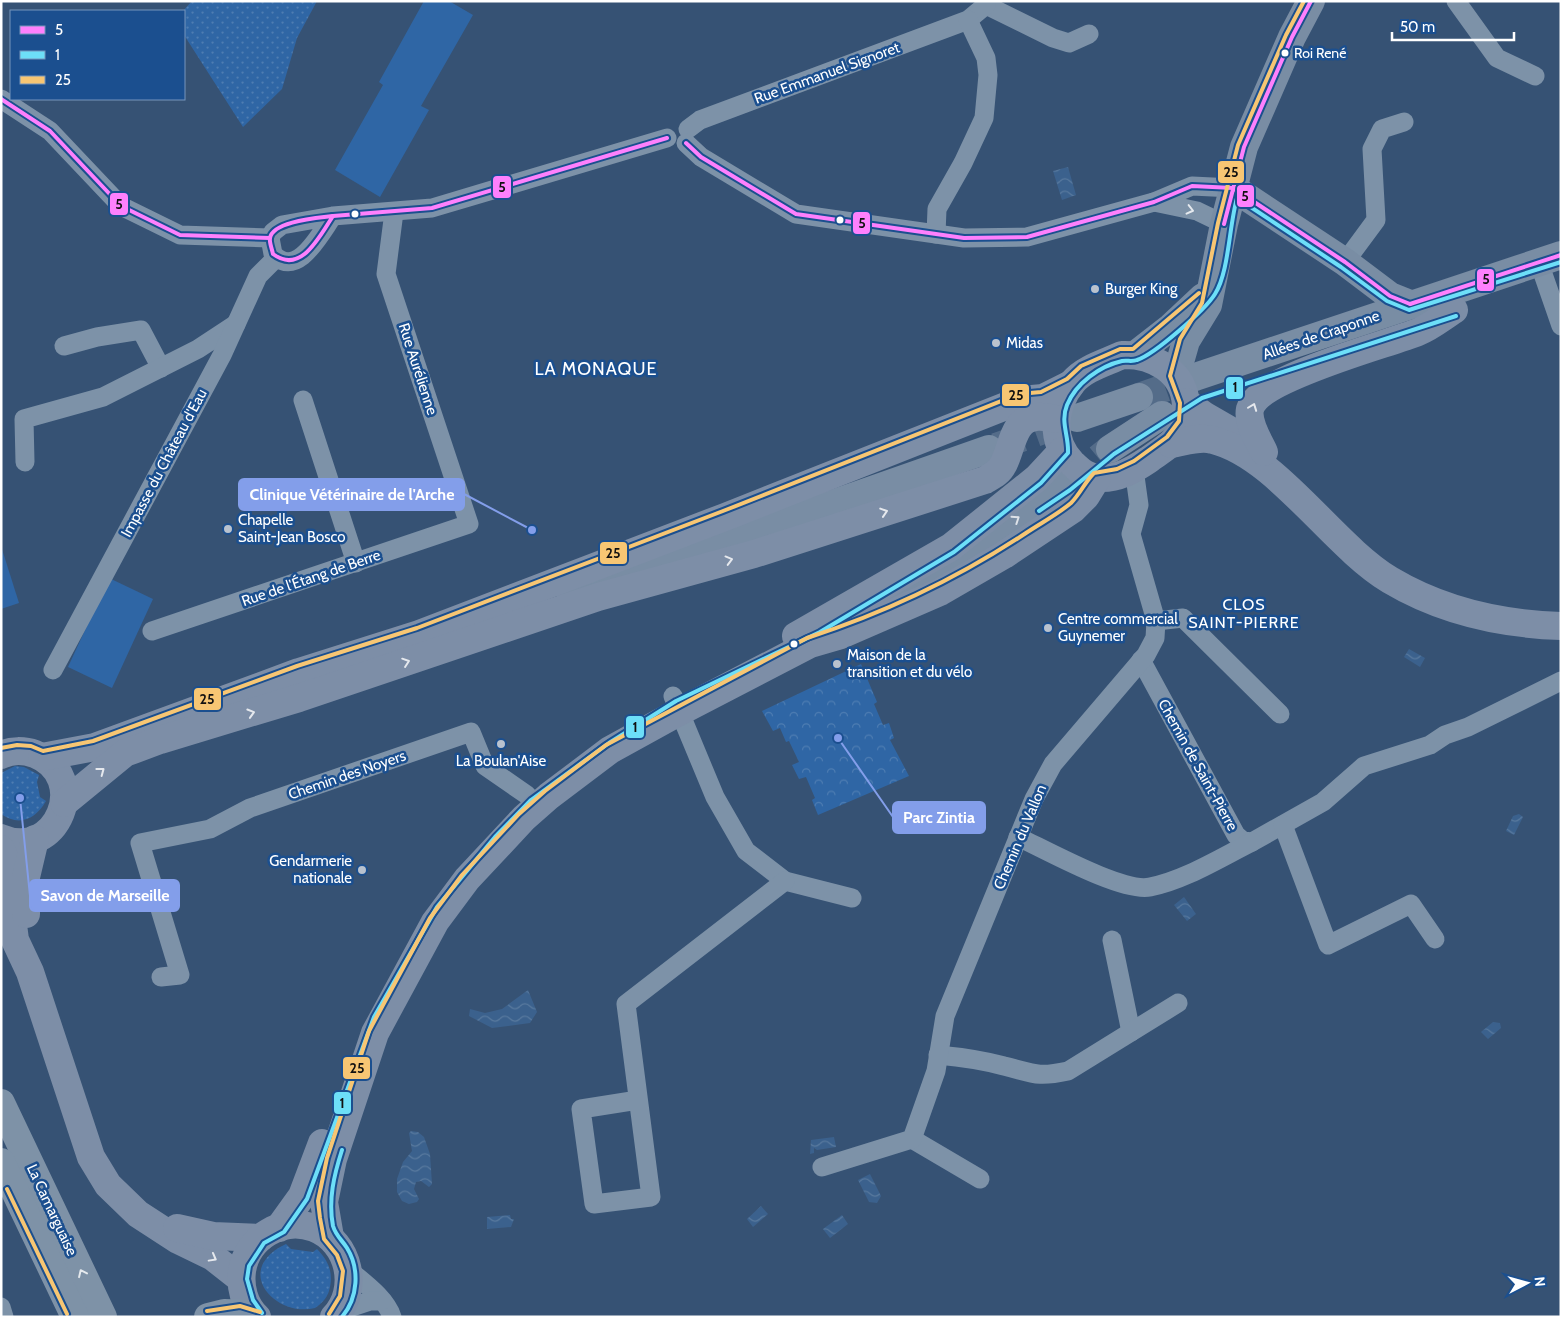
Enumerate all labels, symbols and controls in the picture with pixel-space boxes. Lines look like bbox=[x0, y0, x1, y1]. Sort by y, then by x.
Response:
legend bbox=[10, 10, 185, 100]
scale bar bbox=[1392, 10, 1514, 42]
text: 50 m bbox=[1400, 18, 1435, 36]
text: 5 bbox=[55, 21, 63, 39]
street label: Rue Emmanuel Signoret bbox=[752, 38, 902, 108]
place label: Roi René bbox=[1294, 44, 1346, 62]
text: 1 bbox=[55, 46, 60, 64]
marker: Roi René bbox=[1280, 48, 1290, 58]
text: 25 bbox=[55, 71, 71, 89]
line badge: 25 bbox=[1217, 160, 1245, 184]
text: 25 bbox=[1224, 163, 1238, 181]
line badge: 5 bbox=[492, 175, 512, 199]
text: 5 bbox=[498, 178, 506, 196]
line badge: 5 bbox=[1236, 184, 1255, 208]
text: 5 bbox=[1241, 187, 1249, 205]
line badge: 5 bbox=[109, 192, 129, 216]
text: 5 bbox=[115, 195, 123, 213]
one-way arrow bbox=[1186, 204, 1195, 215]
unlabelled marker bbox=[350, 209, 360, 219]
line badge: 5 bbox=[852, 211, 871, 235]
text: 5 bbox=[858, 214, 866, 232]
unlabelled marker bbox=[835, 215, 845, 225]
line badge: 5 bbox=[1476, 268, 1495, 292]
text: 5 bbox=[1482, 270, 1490, 288]
place label: Burger King bbox=[1105, 280, 1178, 298]
marker: Burger King bbox=[1089, 283, 1101, 295]
street label: Allées de Craponne bbox=[1260, 306, 1382, 363]
street label: Rue Aurélienne bbox=[395, 321, 441, 418]
place label: Midas bbox=[1006, 334, 1043, 352]
marker: Midas bbox=[990, 337, 1002, 349]
district label: LA MONAQUE bbox=[535, 358, 657, 380]
line badge: 1 bbox=[1225, 376, 1244, 400]
text: 1 bbox=[1232, 378, 1238, 396]
line badge: 25 bbox=[1001, 383, 1030, 407]
street label: Impasse du Château d'Eau bbox=[117, 386, 211, 540]
text: 25 bbox=[1009, 386, 1023, 404]
one-way arrow bbox=[1247, 403, 1257, 412]
callout: Clinique Vétérinaire de l'Arche bbox=[239, 479, 464, 510]
text: Clinique Vétérinaire de l'Arche bbox=[250, 485, 454, 504]
one-way arrow bbox=[880, 507, 888, 517]
place label: Chapelle Saint-Jean Bosco bbox=[238, 511, 345, 546]
one-way arrow bbox=[1010, 516, 1020, 525]
marker: Chapelle Saint-Jean Bosco bbox=[222, 523, 234, 535]
line badge: 25 bbox=[599, 541, 628, 565]
text: 25 bbox=[606, 544, 620, 562]
street label: Rue de l'Étang de Berre bbox=[239, 545, 383, 610]
one-way arrow bbox=[725, 556, 733, 566]
district label: CLOS SAINT-PIERRE bbox=[1188, 595, 1300, 632]
place label: Centre commercial Guynemer bbox=[1058, 610, 1178, 645]
marker: Centre commercial Guynemer bbox=[1042, 622, 1054, 634]
unlabelled marker bbox=[789, 639, 799, 649]
place label: Maison de la transition et du vélo bbox=[847, 646, 972, 681]
one-way arrow bbox=[401, 658, 410, 668]
marker: Maison de la transition et du vélo bbox=[831, 658, 843, 670]
line badge: 25 bbox=[193, 687, 222, 711]
text: 25 bbox=[200, 690, 214, 708]
street label: Chemin de Saint-Pierre bbox=[1154, 696, 1242, 834]
one-way arrow bbox=[247, 708, 255, 718]
line badge: 1 bbox=[625, 715, 645, 739]
text: 1 bbox=[632, 718, 638, 736]
marker: La Boulan'Aise bbox=[495, 738, 507, 750]
street label: Chemin des Noyers bbox=[286, 746, 408, 804]
place label: La Boulan'Aise bbox=[456, 752, 546, 770]
one-way arrow bbox=[95, 768, 105, 777]
street label: Chemin du Vallon bbox=[990, 782, 1050, 892]
callout: Parc Zintia bbox=[893, 802, 985, 833]
text: Parc Zintia bbox=[903, 808, 975, 827]
place label: Gendarmerie nationale bbox=[269, 852, 352, 887]
marker: Gendarmerie nationale bbox=[356, 864, 368, 876]
callout: Savon de Marseille bbox=[30, 880, 179, 911]
text: Savon de Marseille bbox=[40, 886, 170, 905]
line badge: 25 bbox=[342, 1056, 371, 1080]
text: 25 bbox=[350, 1059, 364, 1077]
line badge: 1 bbox=[333, 1091, 352, 1115]
text: 1 bbox=[339, 1094, 345, 1112]
street label: La Camarguaise bbox=[23, 1161, 81, 1259]
one-way arrow bbox=[207, 1252, 216, 1262]
north arrow bbox=[1502, 1258, 1552, 1308]
one-way arrow bbox=[78, 1269, 89, 1278]
text: N bbox=[1530, 1276, 1549, 1288]

